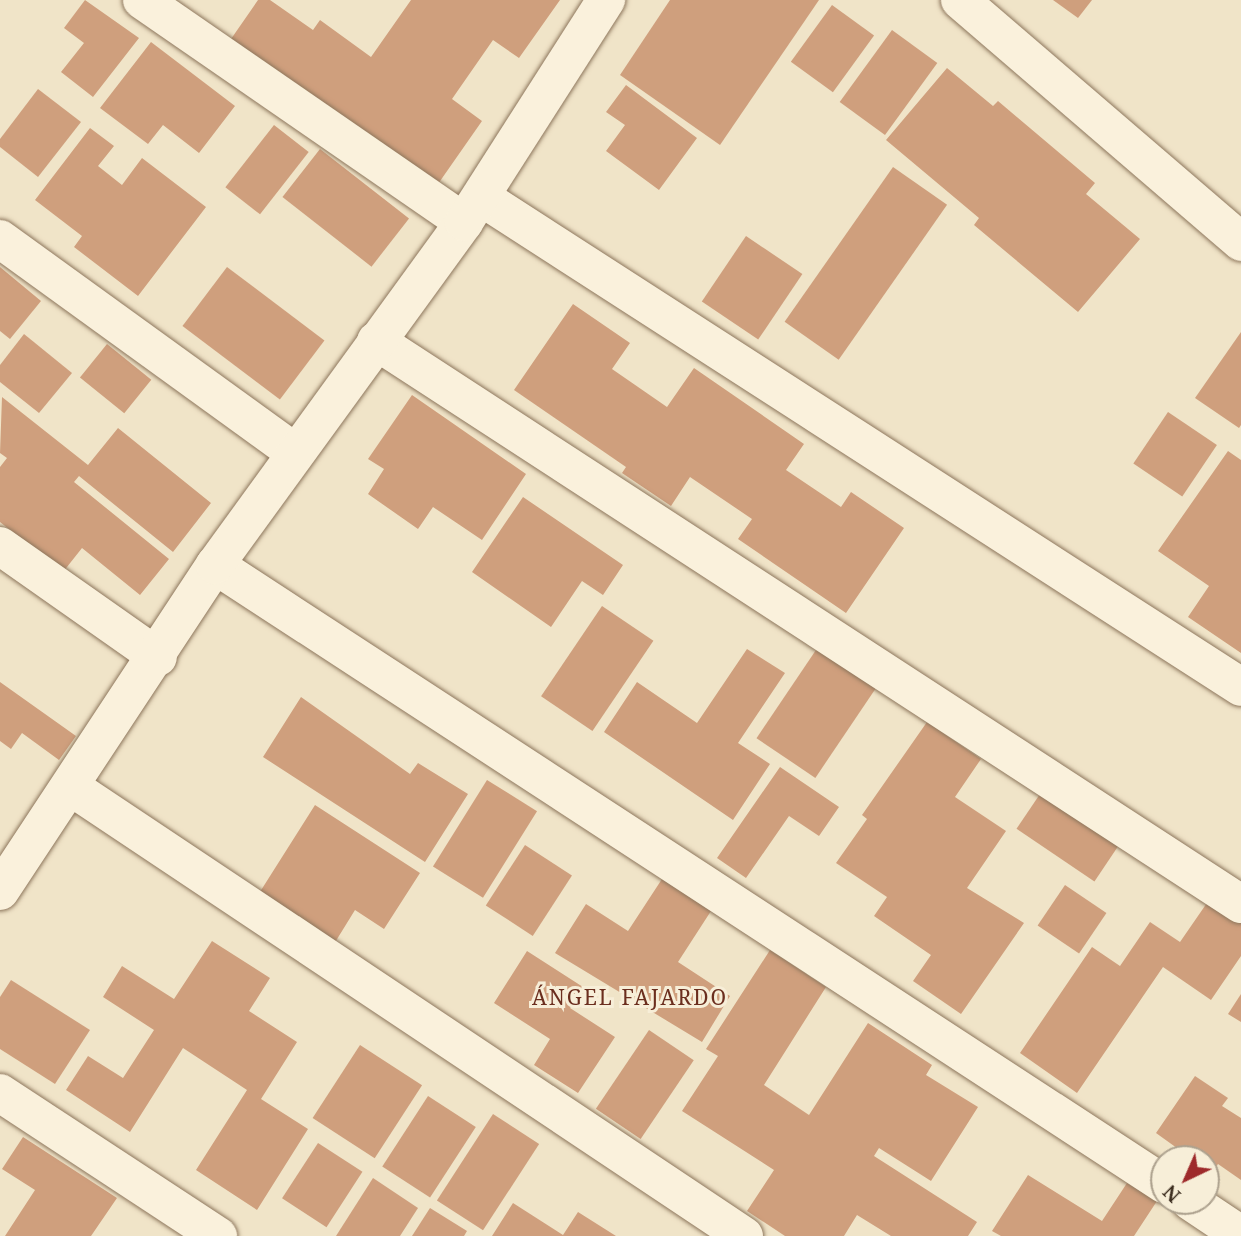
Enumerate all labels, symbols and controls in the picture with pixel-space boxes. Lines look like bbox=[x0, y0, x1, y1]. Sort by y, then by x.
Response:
district label: ÁNGEL FAJARDO bbox=[534, 984, 726, 1010]
north arrow bbox=[1150, 1145, 1220, 1215]
text: N bbox=[1157, 1179, 1186, 1208]

